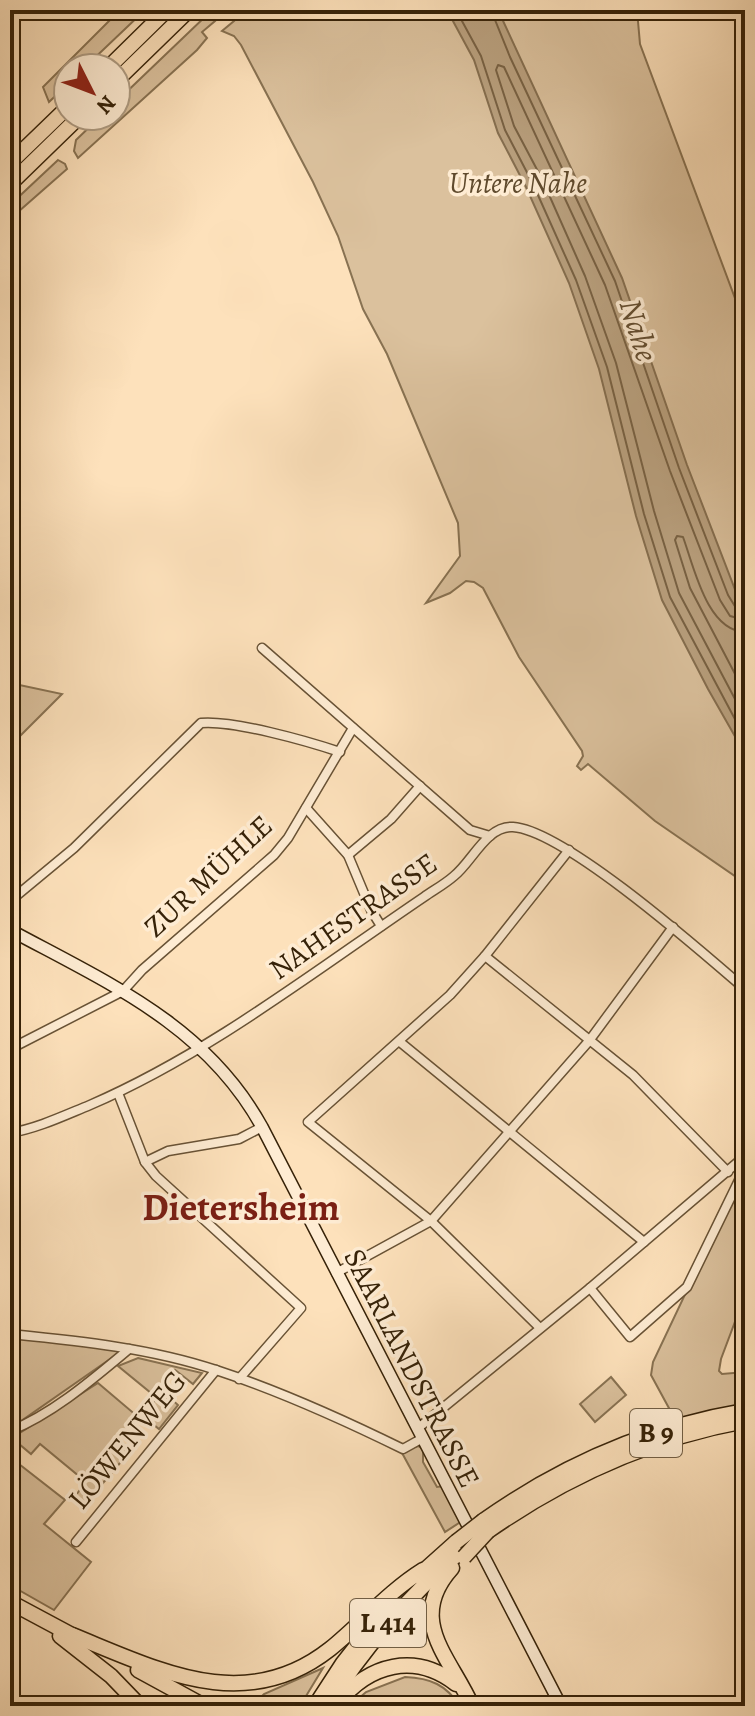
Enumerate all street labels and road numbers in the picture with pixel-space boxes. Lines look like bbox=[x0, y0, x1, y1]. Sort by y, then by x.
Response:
street label: ZUR MÜHLE bbox=[135, 806, 281, 946]
street label: NAHESTRASSE bbox=[261, 843, 445, 989]
street label: SAARLANDSTRASSE bbox=[334, 1242, 490, 1494]
street label: LÖWENWEG bbox=[59, 1362, 195, 1518]
road number: B 9 bbox=[630, 1409, 682, 1457]
road number: L 414 bbox=[350, 1599, 426, 1647]

